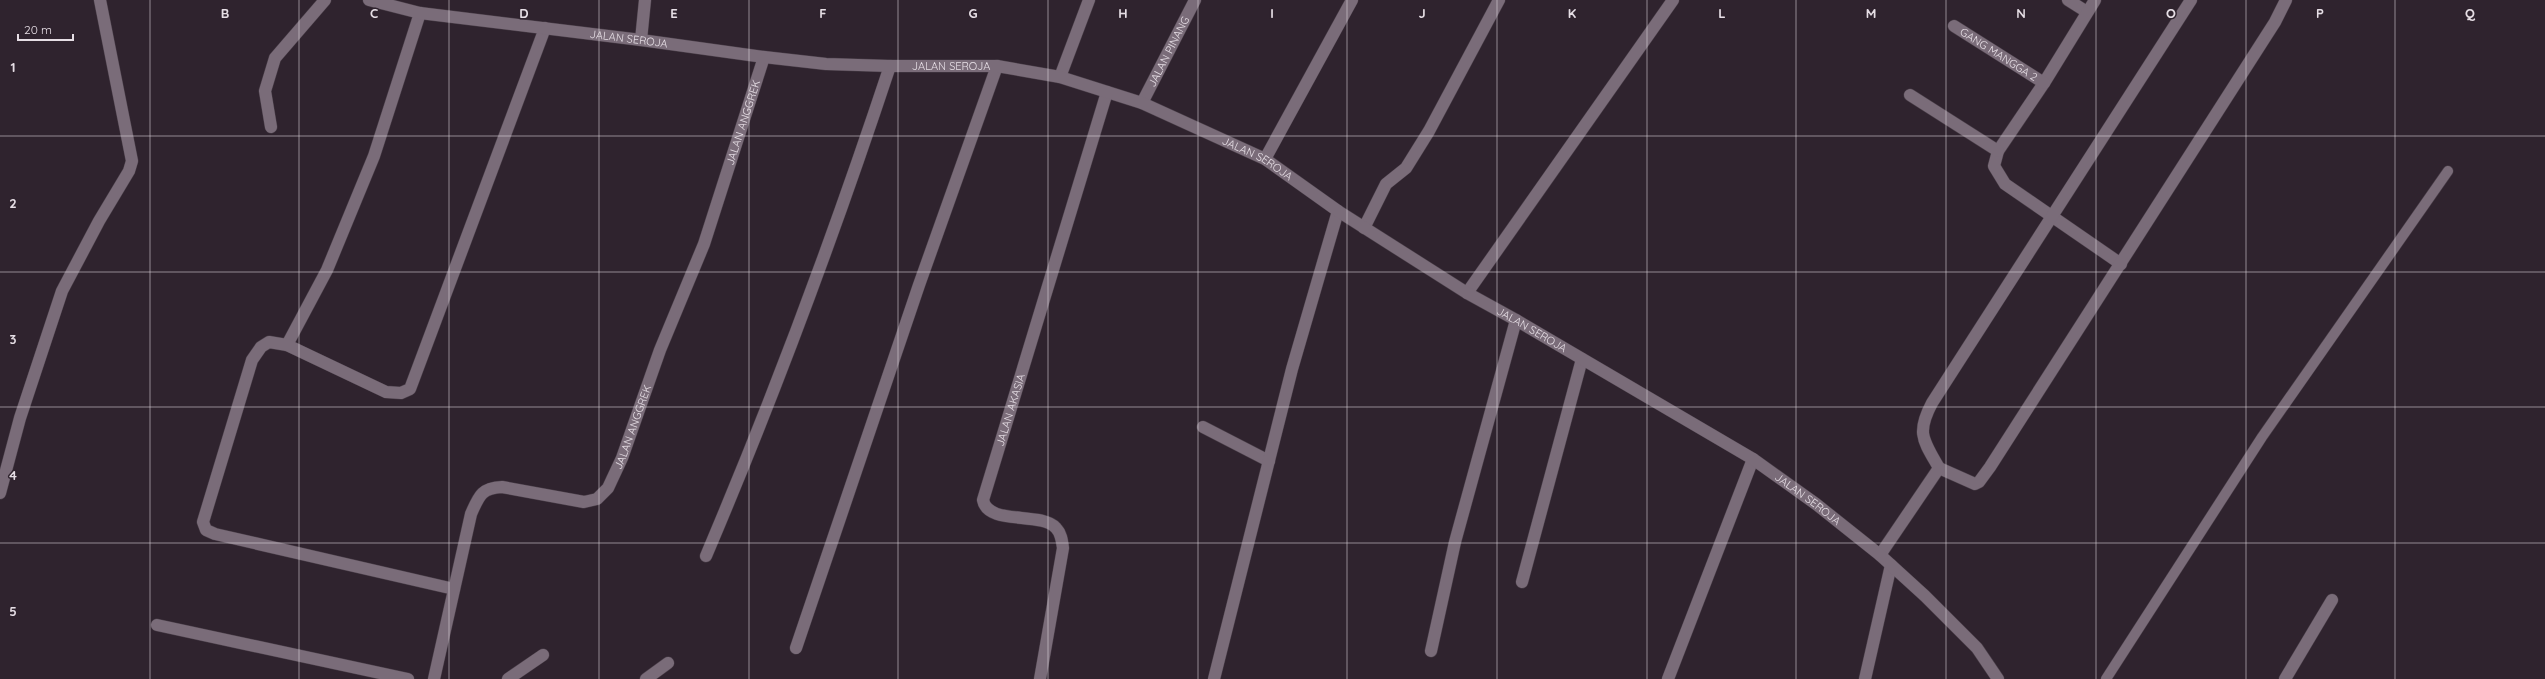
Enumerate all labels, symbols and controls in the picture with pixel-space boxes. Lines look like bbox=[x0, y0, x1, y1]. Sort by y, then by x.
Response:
text: B bbox=[221, 5, 229, 21]
text: C bbox=[370, 5, 378, 21]
text: D bbox=[519, 5, 529, 21]
text: E bbox=[670, 5, 678, 21]
text: F bbox=[819, 5, 827, 21]
text: G bbox=[968, 5, 978, 21]
text: H bbox=[1118, 5, 1128, 21]
text: I bbox=[1270, 5, 1274, 21]
text: J bbox=[1418, 5, 1426, 21]
text: K bbox=[1568, 5, 1577, 21]
text: L bbox=[1718, 5, 1726, 21]
text: M bbox=[1866, 5, 1876, 21]
text: N bbox=[2016, 5, 2026, 21]
text: O bbox=[2166, 5, 2176, 21]
text: P bbox=[2316, 5, 2324, 21]
text: Q bbox=[2465, 5, 2476, 21]
street label: JALAN PINANG bbox=[1145, 14, 1192, 89]
scale bar bbox=[18, 16, 73, 42]
text: 20 m bbox=[24, 22, 52, 37]
street label: GANG MANGGA 2 bbox=[1957, 25, 2040, 84]
street label: JALAN SEROJA bbox=[589, 27, 669, 51]
text: 1 bbox=[10, 59, 16, 75]
street label: JALAN SEROJA bbox=[912, 59, 990, 73]
street label: JALAN ANGGREK bbox=[723, 78, 763, 167]
street label: JALAN SEROJA bbox=[1220, 133, 1295, 183]
text: 2 bbox=[9, 195, 17, 211]
street label: JALAN SEROJA bbox=[1495, 304, 1569, 355]
text: 3 bbox=[10, 331, 17, 347]
street label: JALAN AKASIA bbox=[993, 372, 1028, 448]
street label: JALAN ANGGREK bbox=[611, 383, 654, 471]
text: 4 bbox=[9, 467, 17, 483]
street label: JALAN SEROJA bbox=[1772, 470, 1844, 528]
text: 5 bbox=[9, 603, 17, 619]

